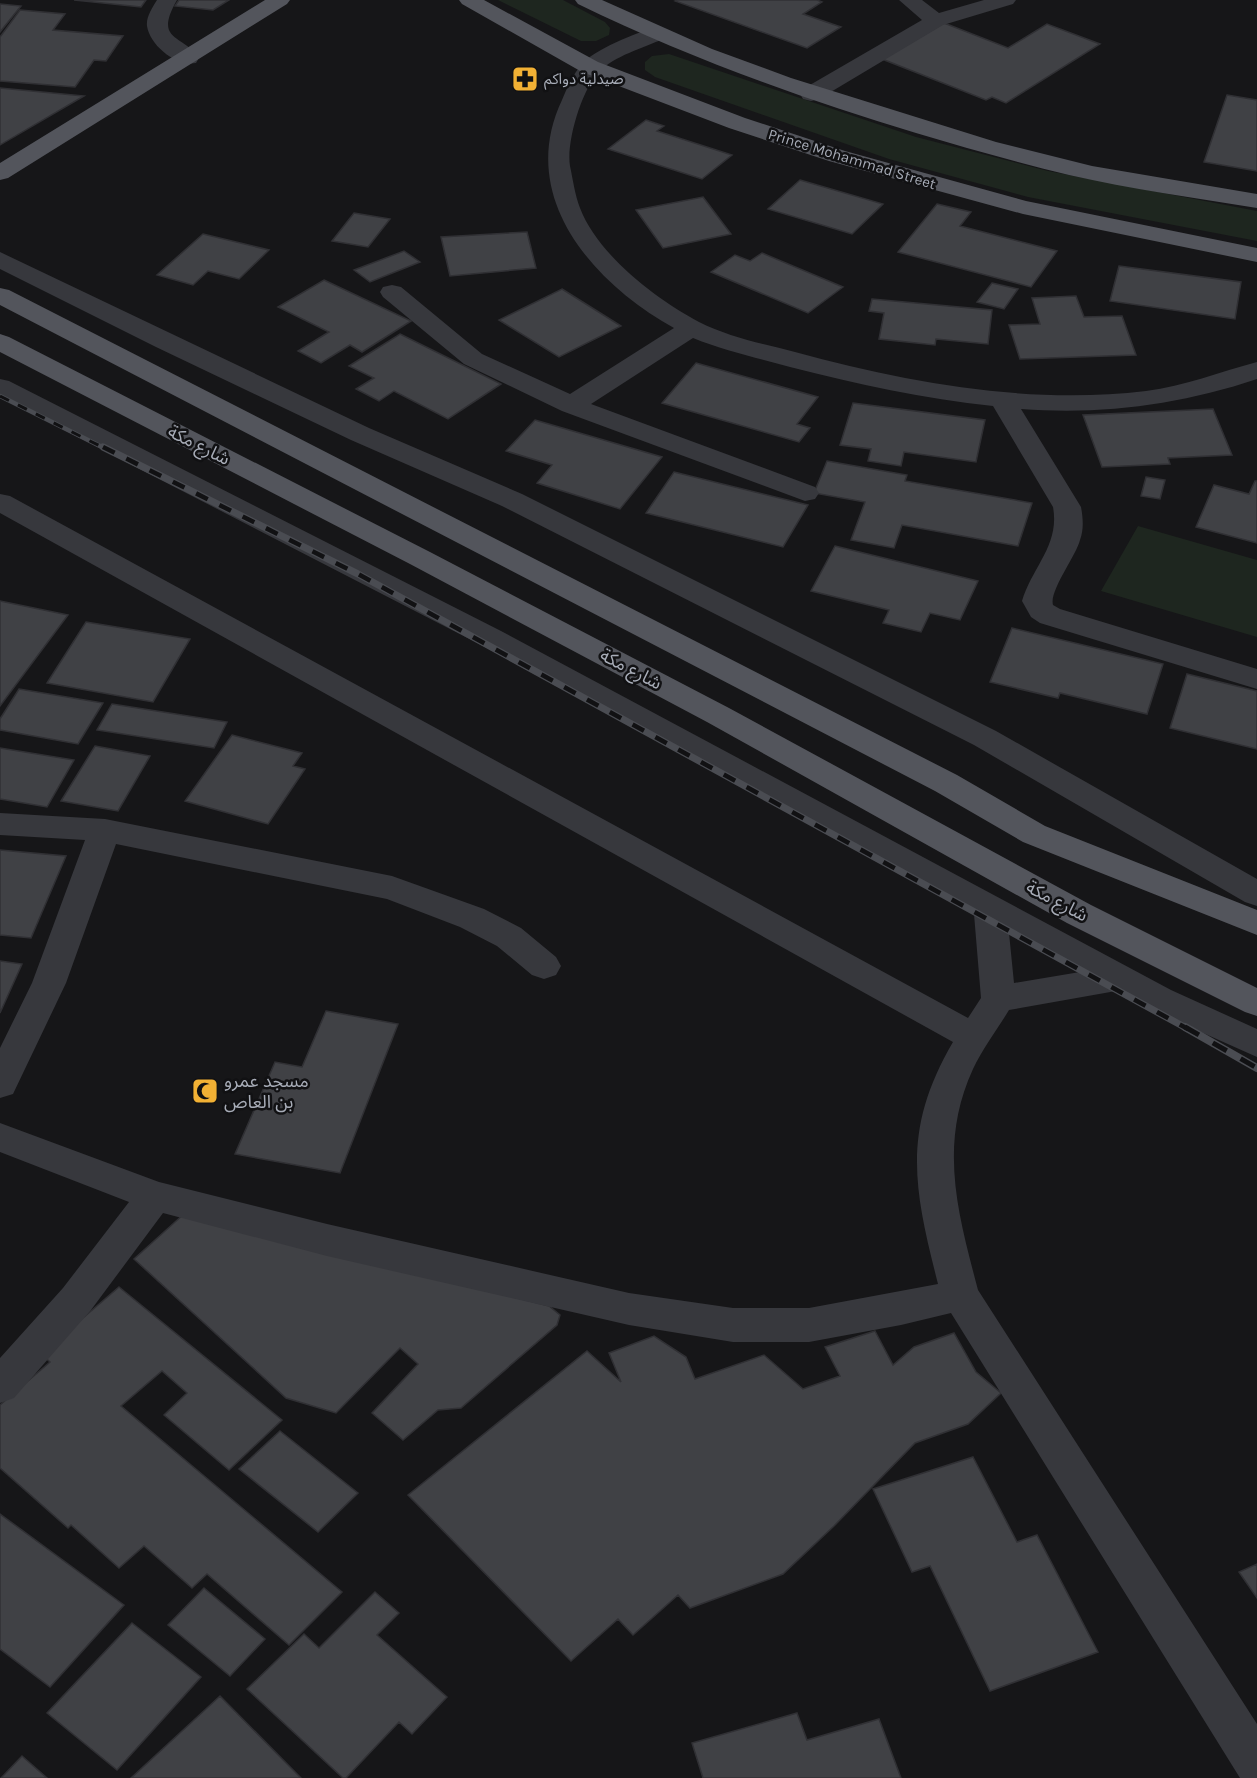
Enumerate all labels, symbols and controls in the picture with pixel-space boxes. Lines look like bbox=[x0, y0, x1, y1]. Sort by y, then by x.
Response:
pharmacy icon: صيدلية دواكم bbox=[510, 64, 540, 94]
place label: صيدلية دواكم bbox=[544, 70, 624, 90]
street label: Prince Mohammad Street bbox=[766, 125, 938, 193]
street label: شارع مكة bbox=[163, 420, 234, 473]
street label: شارع مكة bbox=[595, 644, 666, 697]
street label: شارع مكة bbox=[1021, 876, 1092, 929]
place label: مسجد عمرو بن العاص bbox=[224, 1070, 309, 1113]
mosque icon: مسجد عمرو بن العاص bbox=[190, 1076, 220, 1106]

